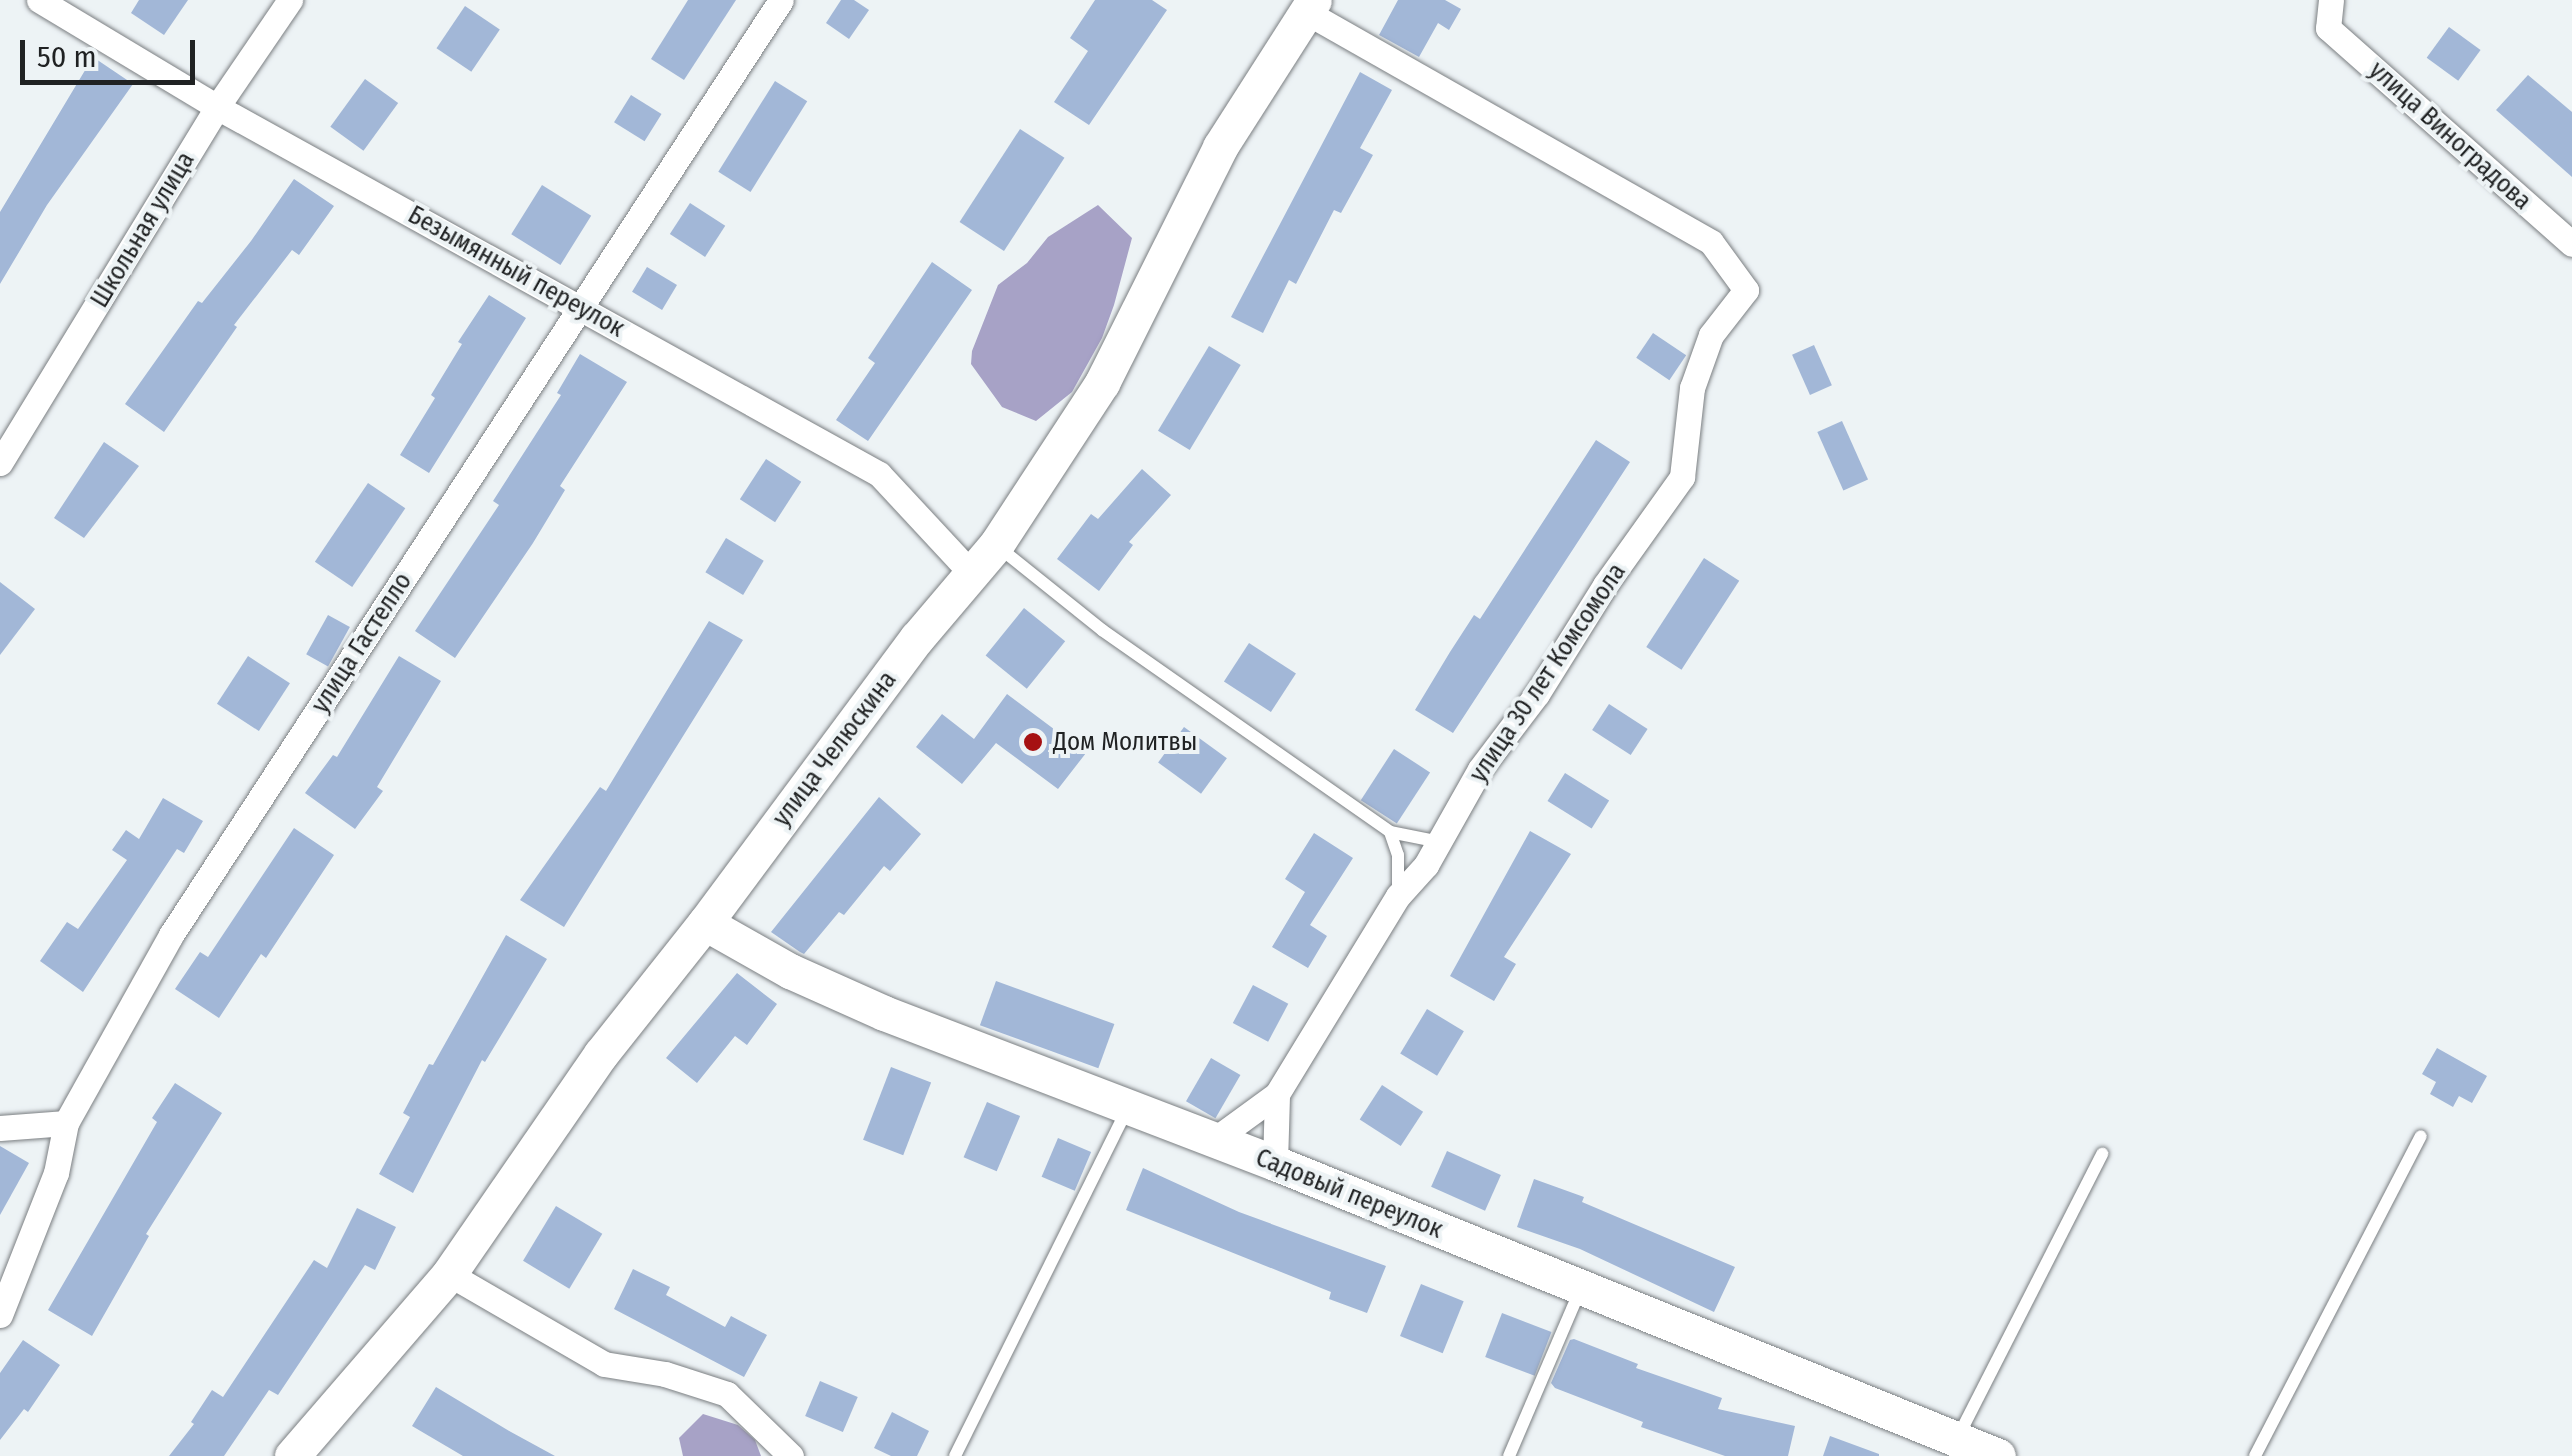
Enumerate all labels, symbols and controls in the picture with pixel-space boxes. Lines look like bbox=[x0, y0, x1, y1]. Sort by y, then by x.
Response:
scale bar bbox=[25, 20, 200, 82]
text: 50 m bbox=[37, 39, 97, 75]
street label: улица Виноградова bbox=[2363, 55, 2537, 217]
street label: Школьная улица bbox=[85, 147, 201, 313]
street label: Безымянный переулок bbox=[403, 200, 629, 344]
street label: улица 30 лет Комсомола bbox=[1464, 558, 1632, 788]
street label: улица Гастелло bbox=[306, 567, 418, 719]
street label: улица Челюскина bbox=[767, 666, 903, 832]
place label: Дом Молитвы bbox=[1053, 727, 1197, 757]
marker: Дом Молитвы bbox=[1022, 731, 1044, 753]
street label: Садовый переулок bbox=[1251, 1143, 1447, 1245]

